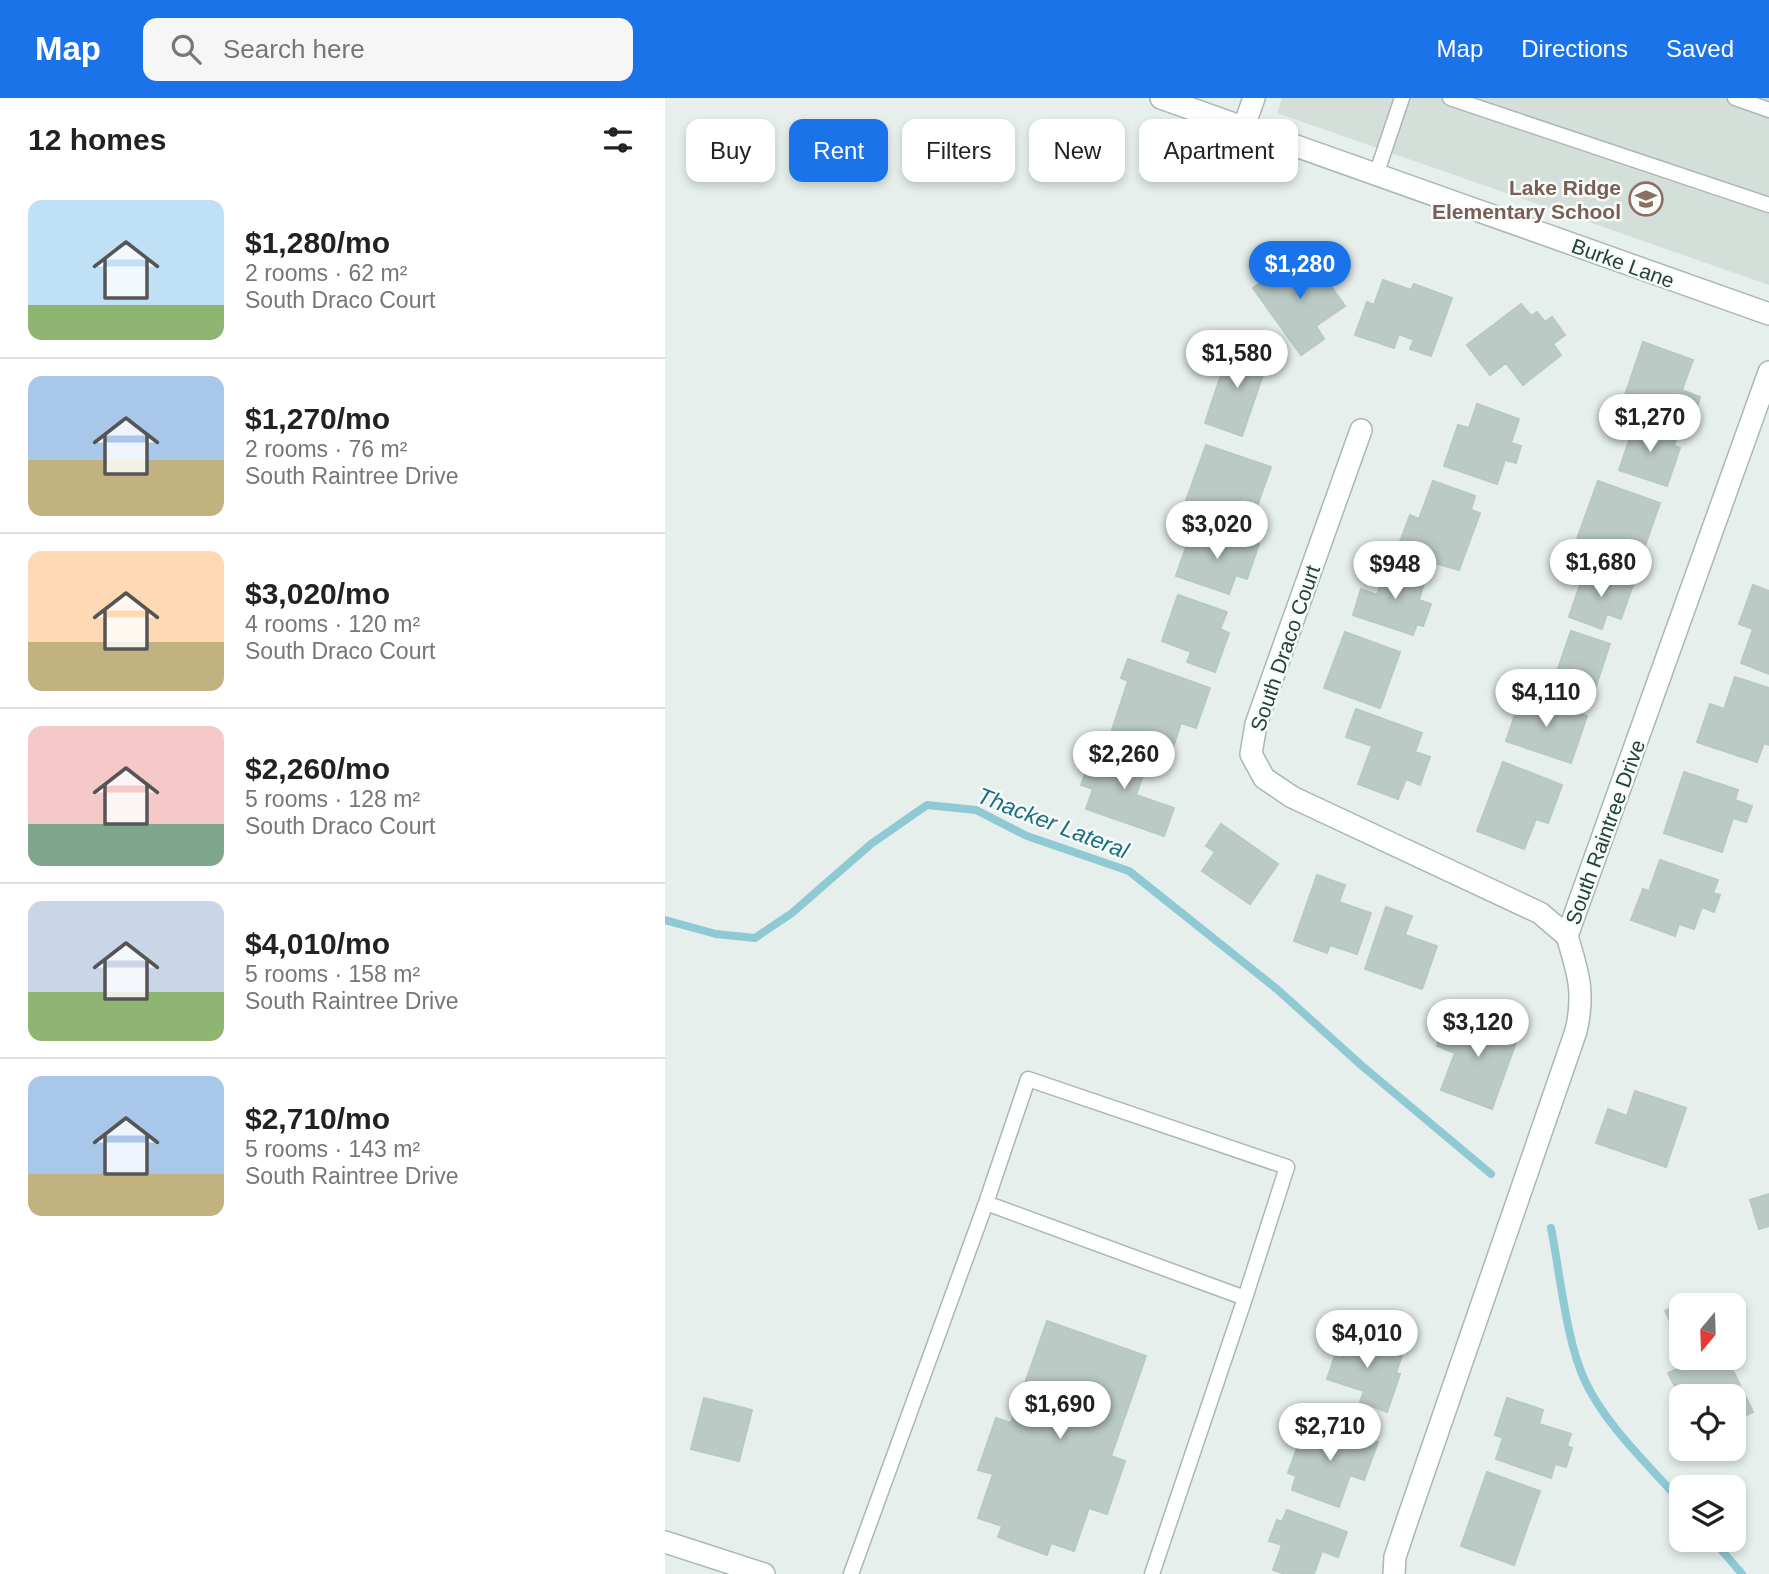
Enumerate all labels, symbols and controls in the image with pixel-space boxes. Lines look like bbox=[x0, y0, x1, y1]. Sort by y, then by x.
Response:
search box bbox=[143, 18, 633, 81]
text: Map bbox=[35, 30, 101, 67]
icon: search bbox=[167, 30, 205, 68]
text: Search here bbox=[223, 34, 365, 64]
text: Map bbox=[1437, 35, 1483, 62]
text: Directions bbox=[1521, 35, 1628, 62]
text: Saved bbox=[1666, 35, 1734, 62]
chip: Buy bbox=[686, 119, 775, 182]
chip: Rent bbox=[789, 119, 888, 182]
chip: Filters bbox=[902, 119, 1015, 182]
chip: New bbox=[1029, 119, 1125, 182]
chip: Apartment bbox=[1139, 119, 1298, 182]
icon: filters bbox=[599, 121, 637, 159]
text: 12 homes bbox=[28, 123, 166, 156]
place label: Lake Ridge Elementary School bbox=[1432, 176, 1621, 223]
school or university icon: Lake Ridge Elementary School bbox=[1627, 180, 1665, 218]
text: $1,280/mo bbox=[245, 226, 390, 259]
icon: home bbox=[84, 228, 168, 312]
street label: Burke Lane bbox=[1569, 234, 1677, 292]
pin: $1,280 bbox=[1243, 242, 1357, 301]
text: $1,280 bbox=[1265, 251, 1335, 277]
text: 2 rooms · 62 m² bbox=[245, 260, 407, 286]
text: South Draco Court bbox=[245, 287, 435, 313]
pin: $1,580 bbox=[1180, 330, 1294, 390]
text: $1,580 bbox=[1202, 340, 1272, 366]
pin: $1,270 bbox=[1593, 394, 1707, 454]
text: $1,270/mo bbox=[245, 402, 390, 435]
icon: home bbox=[84, 404, 168, 488]
text: $1,270 bbox=[1615, 404, 1685, 430]
text: 2 rooms · 76 m² bbox=[245, 436, 407, 462]
text: South Raintree Drive bbox=[245, 463, 459, 489]
pin: $3,020 bbox=[1160, 502, 1274, 561]
text: $3,020 bbox=[1182, 511, 1252, 537]
pin: $1,680 bbox=[1544, 540, 1658, 599]
pin: $948 bbox=[1354, 542, 1436, 601]
text: $1,680 bbox=[1566, 549, 1636, 575]
text: $948 bbox=[1369, 551, 1421, 577]
street label: South Draco Court bbox=[1246, 562, 1324, 734]
text: $3,020/mo bbox=[245, 577, 390, 610]
icon: home bbox=[84, 579, 168, 663]
text: 4 rooms · 120 m² bbox=[245, 611, 420, 637]
text: South Draco Court bbox=[245, 638, 435, 664]
pin: $4,110 bbox=[1489, 670, 1603, 729]
text: $4,110 bbox=[1511, 679, 1581, 705]
pin: $2,260 bbox=[1067, 732, 1181, 791]
street label: South Raintree Drive bbox=[1561, 736, 1649, 928]
text: $2,260 bbox=[1089, 741, 1159, 767]
text: $2,260/mo bbox=[245, 752, 390, 785]
icon: home bbox=[84, 754, 168, 838]
water label: Thacker Lateral bbox=[974, 782, 1133, 864]
text: 5 rooms · 128 m² bbox=[245, 786, 420, 812]
text: South Draco Court bbox=[245, 813, 435, 839]
text: $4,010/mo bbox=[245, 927, 390, 960]
icon: home bbox=[84, 929, 168, 1013]
text: 5 rooms · 158 m² bbox=[245, 961, 420, 987]
text: South Raintree Drive bbox=[245, 988, 459, 1014]
pin: $3,120 bbox=[1421, 1000, 1535, 1059]
text: $3,120 bbox=[1443, 1009, 1513, 1035]
text: $2,710/mo bbox=[245, 1102, 390, 1135]
icon: home bbox=[84, 1104, 168, 1188]
text: 5 rooms · 143 m² bbox=[245, 1136, 420, 1162]
text: South Raintree Drive bbox=[245, 1163, 459, 1189]
north arrow bbox=[1669, 1293, 1747, 1370]
map controls bbox=[1669, 1293, 1746, 1552]
pin: $4,010 bbox=[1310, 1310, 1424, 1370]
text: $4,010 bbox=[1332, 1320, 1402, 1346]
pin: $1,690 bbox=[1003, 1382, 1117, 1441]
button: locate bbox=[1669, 1384, 1746, 1461]
text: $1,690 bbox=[1025, 1391, 1095, 1417]
pin: $2,710 bbox=[1273, 1404, 1387, 1463]
text: $2,710 bbox=[1295, 1413, 1365, 1439]
button: layers bbox=[1669, 1475, 1746, 1552]

